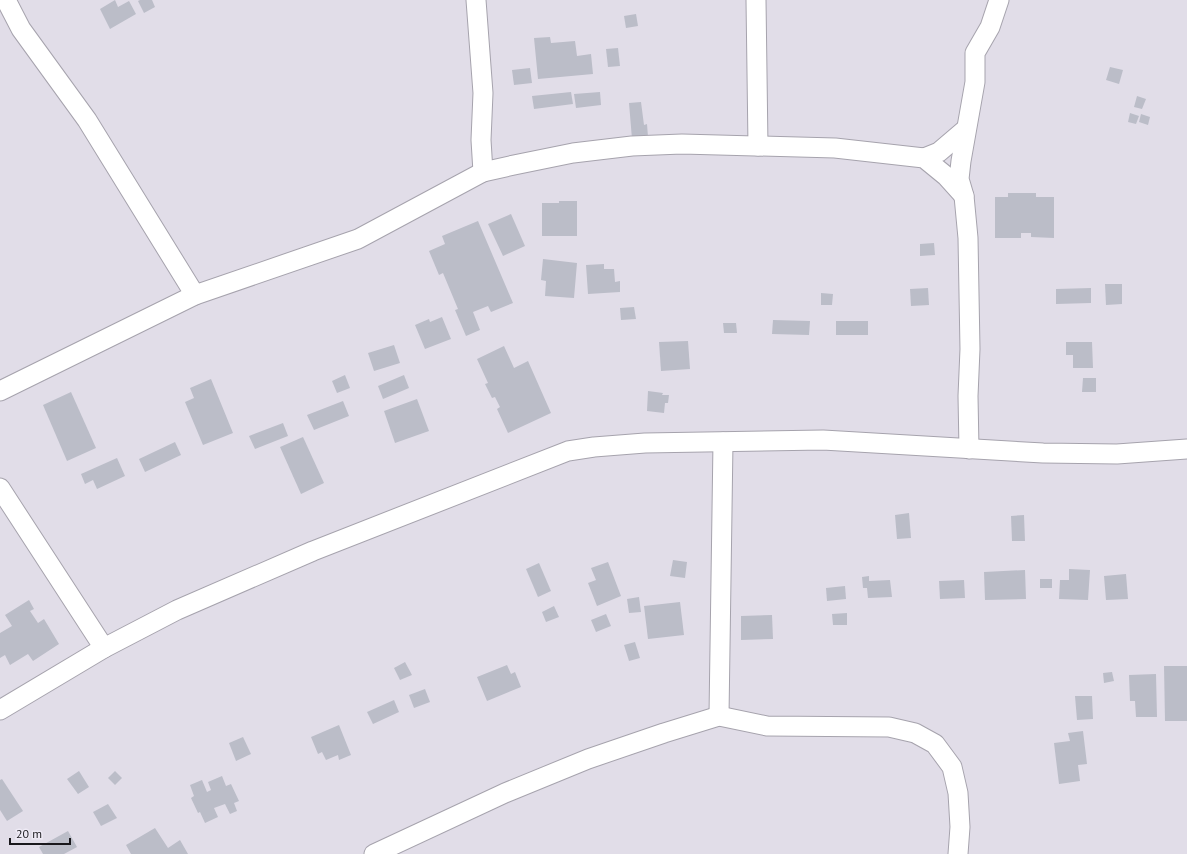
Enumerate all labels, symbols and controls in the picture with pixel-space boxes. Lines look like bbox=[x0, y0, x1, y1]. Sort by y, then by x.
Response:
scale bar bbox=[10, 820, 70, 846]
text: 20 m bbox=[16, 826, 42, 841]

